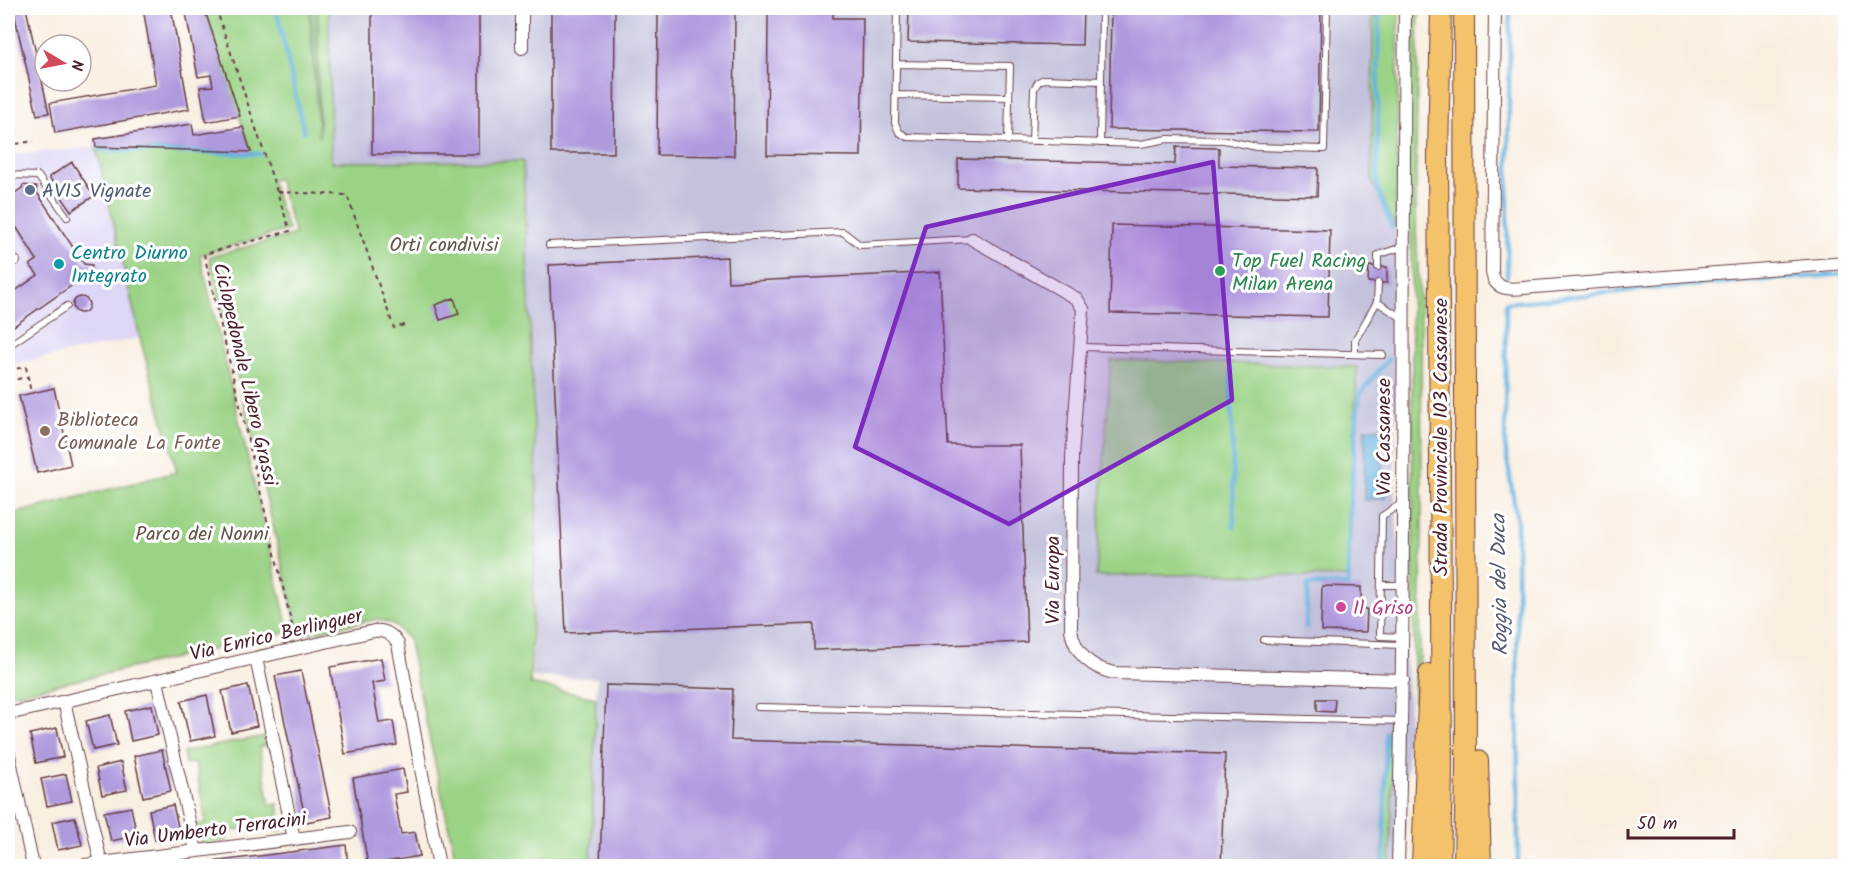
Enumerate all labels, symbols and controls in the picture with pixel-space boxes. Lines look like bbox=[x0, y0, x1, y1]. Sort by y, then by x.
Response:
north arrow bbox=[33, 33, 93, 93]
text: N bbox=[63, 58, 89, 72]
place label: AVIS Vignate bbox=[42, 176, 151, 208]
marker: AVIS Vignate bbox=[23, 183, 37, 197]
park label: Orti condivisi bbox=[389, 230, 500, 262]
place label: Centro Diurno Integrato bbox=[71, 238, 188, 293]
place label: Top Fuel Racing Milan Arena bbox=[1232, 246, 1366, 301]
marker: Centro Diurno Integrato bbox=[52, 257, 66, 271]
street label: Ciclopedonale Libero Grassi bbox=[203, 260, 286, 490]
marker: Top Fuel Racing Milan Arena bbox=[1213, 264, 1227, 278]
street label: Strada Provinciale 103 Cassanese bbox=[1426, 298, 1458, 576]
street label: Via Cassanese bbox=[1369, 378, 1401, 496]
place label: Biblioteca Comunale La Fonte bbox=[57, 405, 221, 460]
marker: Biblioteca Comunale La Fonte bbox=[38, 424, 52, 438]
water label: Roggia del Duca bbox=[1483, 513, 1518, 656]
park label: Parco dei Nonni bbox=[135, 519, 270, 551]
street label: Via Europa bbox=[1038, 536, 1070, 624]
place label: Il Griso bbox=[1353, 593, 1413, 625]
street label: Via Enrico Berlinguer bbox=[187, 600, 367, 671]
marker: Il Griso bbox=[1334, 600, 1348, 614]
scale bar bbox=[1628, 802, 1734, 840]
street label: Via Umberto Terracini bbox=[122, 804, 309, 858]
text: 50 m bbox=[1637, 810, 1677, 839]

